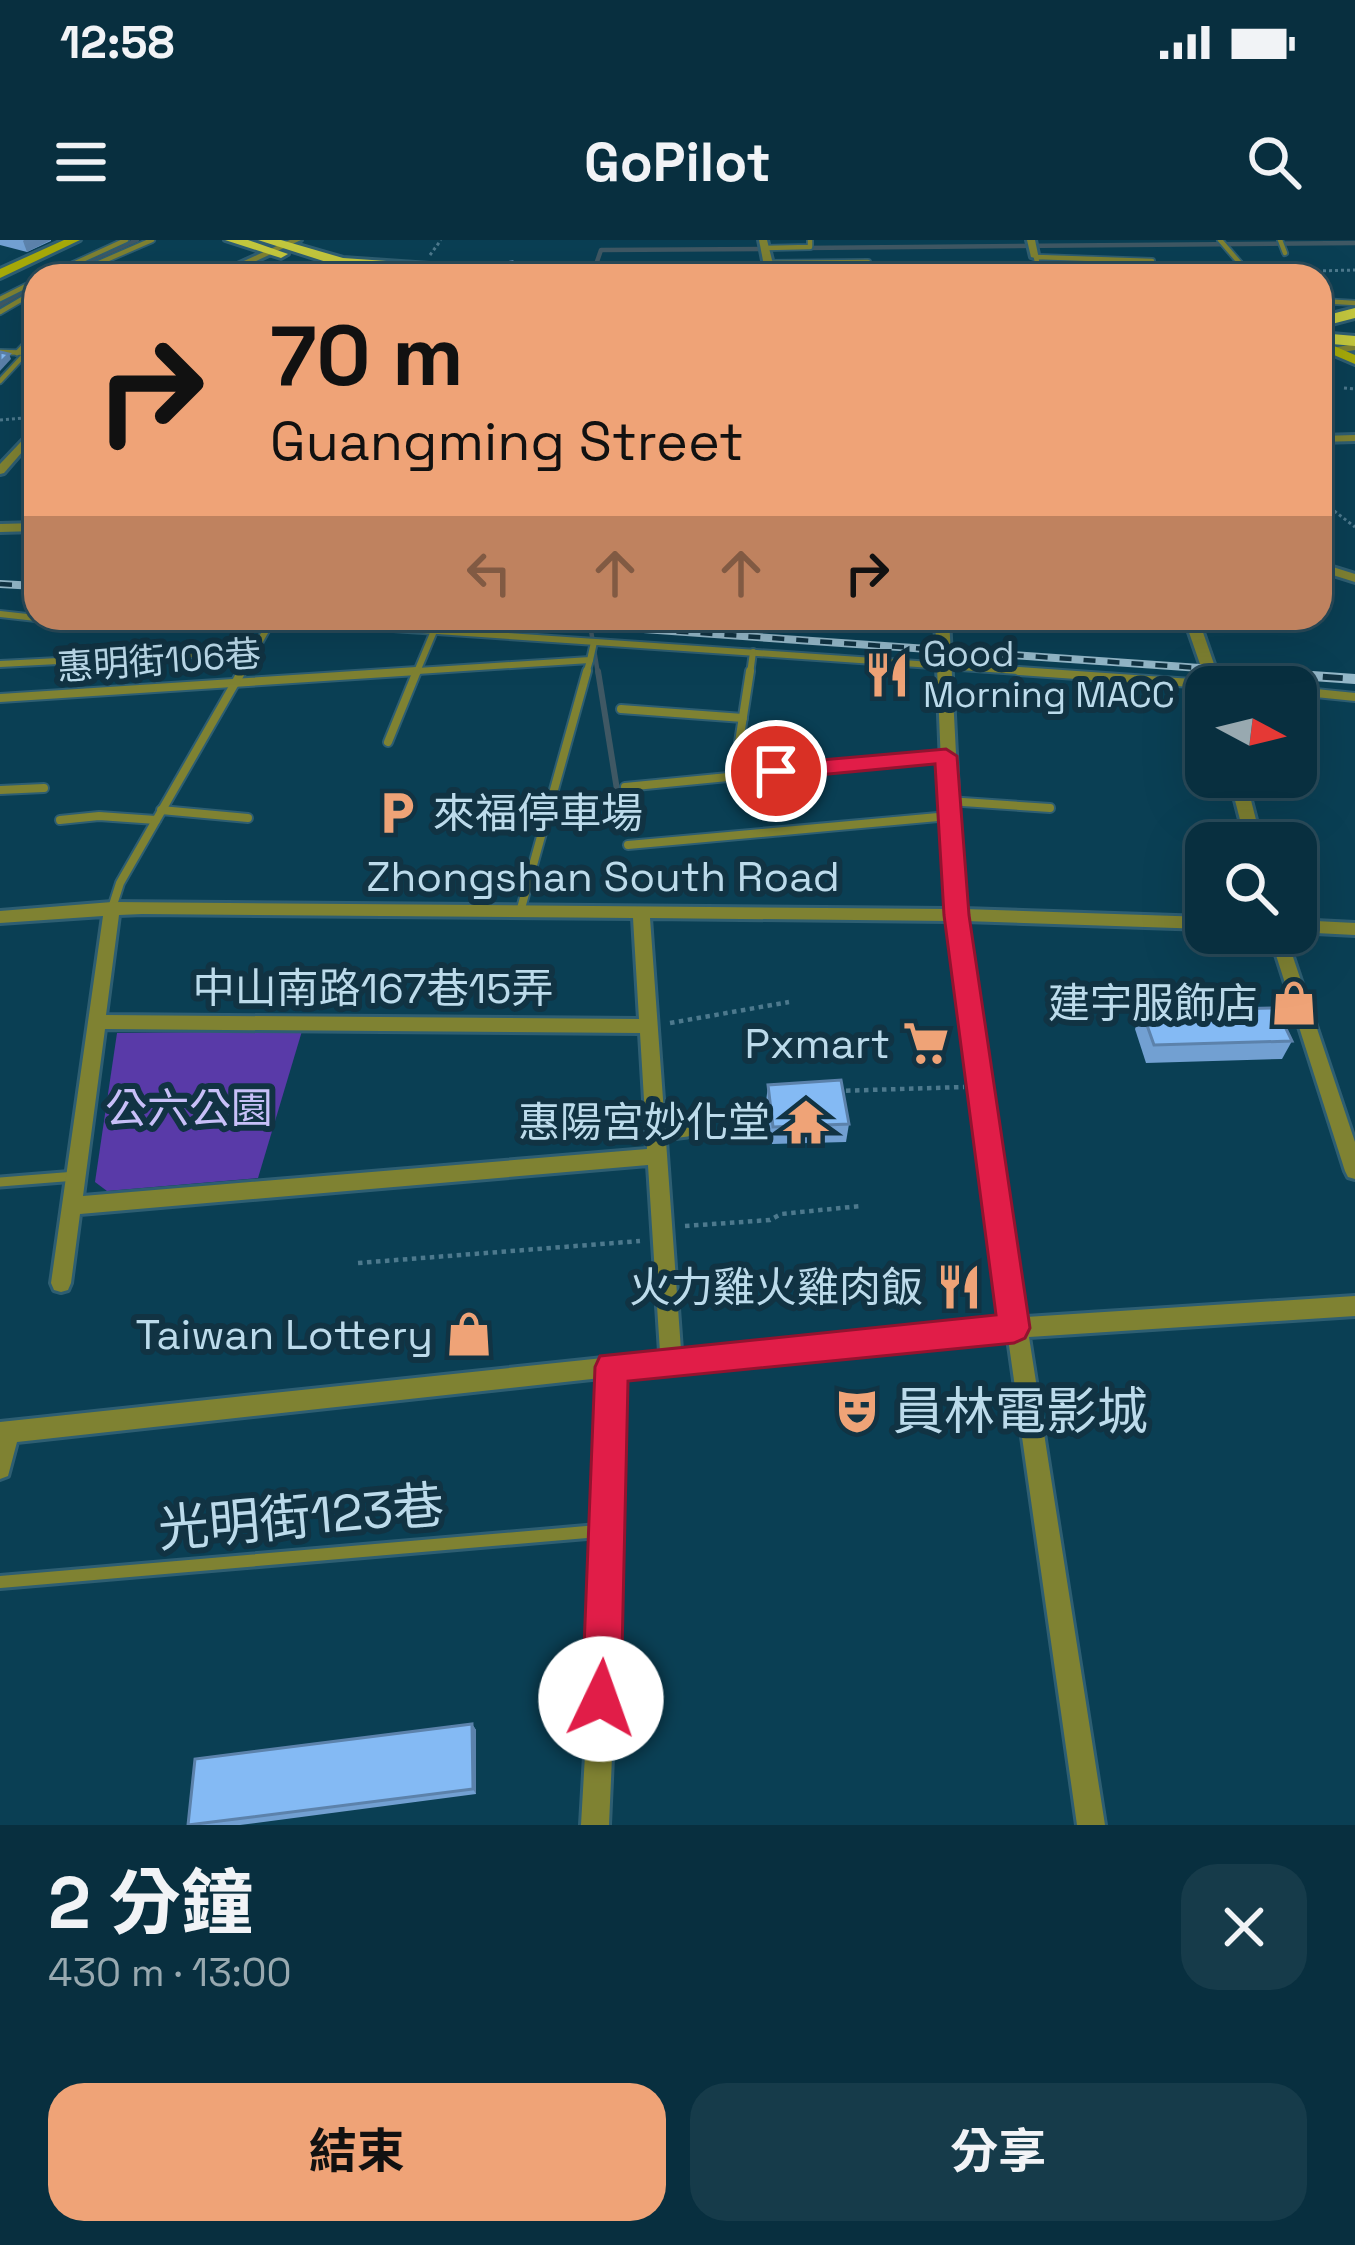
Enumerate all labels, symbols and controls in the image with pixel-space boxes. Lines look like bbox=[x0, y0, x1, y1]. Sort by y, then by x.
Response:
text: 12:58 bbox=[60, 14, 174, 71]
text: GoPilot bbox=[584, 128, 771, 197]
icon: menu bbox=[48, 129, 114, 195]
icon: search bbox=[1241, 129, 1307, 195]
text: 70 m bbox=[270, 302, 464, 410]
icon: right bbox=[72, 312, 228, 468]
text: Guangming Street bbox=[270, 407, 744, 476]
icon: left bbox=[456, 540, 522, 606]
icon: ahead bbox=[582, 540, 648, 606]
icon: ahead bbox=[708, 540, 774, 606]
icon: right bbox=[834, 540, 900, 606]
street label: 惠明街106巷 bbox=[56, 631, 262, 691]
place label: Good Morning MACC bbox=[923, 631, 1175, 718]
restaurant icon: Good Morning MACC bbox=[862, 650, 912, 700]
north arrow bbox=[1185, 666, 1317, 798]
map controls bbox=[1185, 666, 1317, 954]
pin bbox=[725, 720, 827, 822]
icon: arrive bbox=[743, 738, 809, 804]
place label: 來福停車場 bbox=[433, 787, 643, 840]
parking icon: 來福停車場 bbox=[372, 788, 422, 838]
button: search bbox=[1185, 822, 1317, 954]
street label: Zhongshan South Road bbox=[366, 850, 840, 903]
street label: 中山南路167巷15弄 bbox=[192, 962, 554, 1015]
place label: 建宇服飾店 bbox=[1048, 977, 1258, 1030]
shop icon: 建宇服飾店 bbox=[1269, 978, 1319, 1028]
place label: Pxmart bbox=[744, 1017, 890, 1070]
supermarket icon: Pxmart bbox=[901, 1018, 951, 1068]
park label: 公六公園 bbox=[105, 1082, 273, 1135]
place label: 惠陽宮妙化堂 bbox=[518, 1096, 770, 1149]
temple icon: 惠陽宮妙化堂 bbox=[781, 1097, 831, 1147]
place label: 火力雞火雞肉飯 bbox=[629, 1261, 923, 1314]
restaurant icon: 火力雞火雞肉飯 bbox=[934, 1262, 984, 1312]
place label: Taiwan Lottery bbox=[136, 1308, 433, 1361]
shop icon: Taiwan Lottery bbox=[444, 1309, 494, 1359]
place label: 員林電影城 bbox=[893, 1379, 1148, 1444]
theatre icon: 員林電影城 bbox=[832, 1386, 882, 1436]
street label: 光明街123巷 bbox=[155, 1472, 447, 1562]
position arrow bbox=[538, 1636, 664, 1762]
text: 2 分鐘 bbox=[48, 1857, 253, 1949]
button: close bbox=[1181, 1864, 1307, 1990]
text: 430 m · 13:00 bbox=[48, 1948, 292, 1997]
button: 結束 bbox=[48, 2083, 666, 2221]
button: 分享 bbox=[690, 2083, 1307, 2221]

